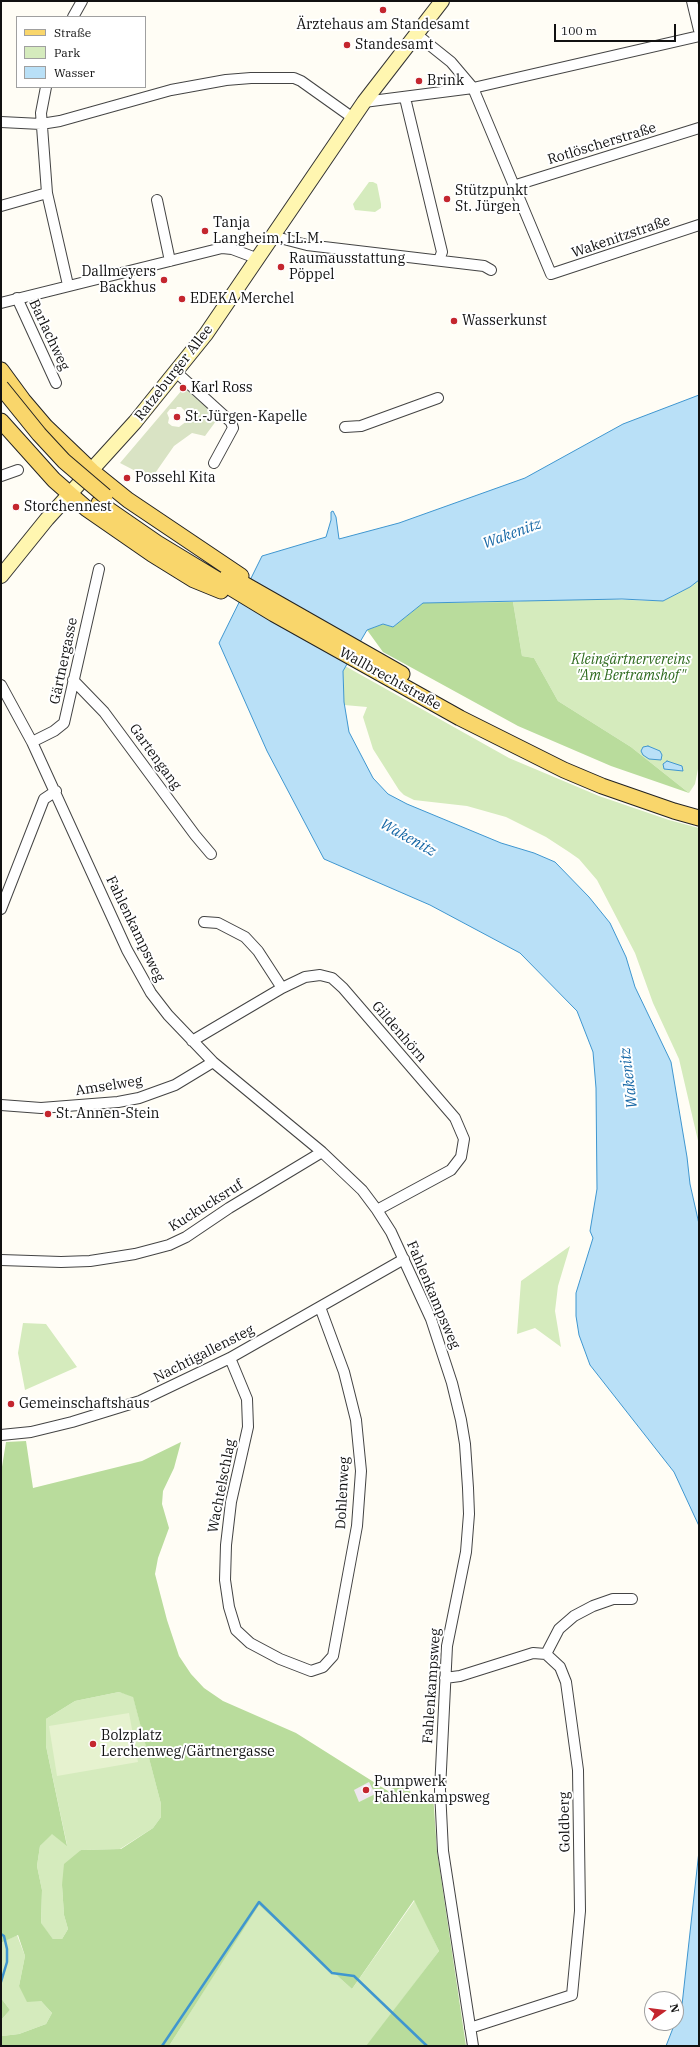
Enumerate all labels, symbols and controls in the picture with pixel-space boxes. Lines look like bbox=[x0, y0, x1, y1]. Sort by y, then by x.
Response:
marker: Ärztehaus am Standesamt bbox=[378, 5, 388, 15]
legend bbox=[16, 16, 146, 88]
scale bar bbox=[556, 16, 678, 42]
place label: Ärztehaus am Standesamt bbox=[296, 17, 470, 33]
text: 100 m bbox=[561, 23, 597, 38]
text: Straße bbox=[54, 25, 91, 40]
place label: Standesamt bbox=[355, 37, 434, 53]
marker: Standesamt bbox=[342, 40, 352, 50]
text: Park bbox=[54, 45, 80, 60]
text: Wasser bbox=[54, 65, 95, 80]
place label: Brink bbox=[427, 73, 464, 89]
marker: Brink bbox=[414, 76, 424, 86]
street label: Rotlöscherstraße bbox=[546, 120, 658, 168]
place label: Stützpunkt St. Jürgen bbox=[455, 183, 528, 216]
marker: Stützpunkt St. Jürgen bbox=[442, 194, 452, 204]
street label: Wakenitzstraße bbox=[570, 212, 672, 262]
place label: Tanja Langheim, LL.M. bbox=[213, 215, 323, 248]
marker: Tanja Langheim, LL.M. bbox=[200, 226, 210, 236]
place label: Raumausstattung Pöppel bbox=[289, 251, 405, 284]
marker: Raumausstattung Pöppel bbox=[276, 262, 286, 272]
place label: Dallmeyers Backhus bbox=[81, 264, 156, 296]
marker: Dallmeyers Backhus bbox=[159, 275, 169, 285]
place label: EDEKA Merchel bbox=[190, 291, 294, 307]
marker: EDEKA Merchel bbox=[177, 294, 187, 304]
street label: Barlachweg bbox=[25, 297, 73, 373]
place label: Wasserkunst bbox=[462, 313, 547, 329]
marker: Wasserkunst bbox=[449, 316, 459, 326]
street label: Ratzeburger Allee bbox=[131, 322, 217, 424]
place label: Karl Ross bbox=[191, 380, 253, 396]
marker: Karl Ross bbox=[178, 383, 188, 393]
place label: St.-Jürgen-Kapelle bbox=[185, 409, 307, 425]
marker: St.-Jürgen-Kapelle bbox=[172, 412, 182, 422]
place label: Possehl Kita bbox=[135, 470, 216, 486]
marker: Possehl Kita bbox=[122, 473, 132, 483]
place label: Storchennest bbox=[24, 499, 112, 515]
marker: Storchennest bbox=[11, 502, 21, 512]
water label: Wakenitz bbox=[480, 515, 544, 553]
street label: Gärtnergasse bbox=[47, 616, 81, 706]
street label: Wallbrechtstraße bbox=[336, 644, 444, 714]
park label: Kleingärtnervereins "Am Bertramshof" bbox=[571, 652, 691, 684]
street label: Gartengang bbox=[125, 721, 185, 793]
water label: Wakenitz bbox=[377, 815, 439, 861]
street label: Fahlenkampsweg bbox=[102, 873, 168, 985]
street label: Gildenhörn bbox=[368, 998, 430, 1066]
water label: Wakenitz bbox=[616, 1047, 642, 1109]
street label: Amselweg bbox=[74, 1072, 144, 1100]
place label: St. Annen-Stein bbox=[56, 1106, 160, 1122]
marker: St. Annen-Stein bbox=[43, 1109, 53, 1119]
street label: Kuckucksruf bbox=[166, 1177, 246, 1235]
street label: Fahlenkampsweg bbox=[403, 1238, 463, 1352]
street label: Nachtigallensteg bbox=[151, 1321, 257, 1387]
place label: Gemeinschaftshaus bbox=[19, 1396, 150, 1412]
marker: Gemeinschaftshaus bbox=[6, 1399, 16, 1409]
street label: Wachtelschlag bbox=[205, 1438, 239, 1534]
street label: Dohlenweg bbox=[333, 1456, 353, 1530]
street label: Fahlenkampsweg bbox=[420, 1628, 444, 1744]
place label: Bolzplatz Lerchenweg/Gärtnergasse bbox=[101, 1728, 275, 1760]
marker: Bolzplatz Lerchenweg/Gärtnergasse bbox=[88, 1739, 98, 1749]
place label: Pumpwerk Fahlenkampsweg bbox=[374, 1774, 490, 1806]
marker: Pumpwerk Fahlenkampsweg bbox=[361, 1785, 371, 1795]
street label: Goldberg bbox=[556, 1792, 574, 1852]
north arrow bbox=[644, 1991, 684, 2031]
text: N bbox=[667, 2002, 683, 2014]

